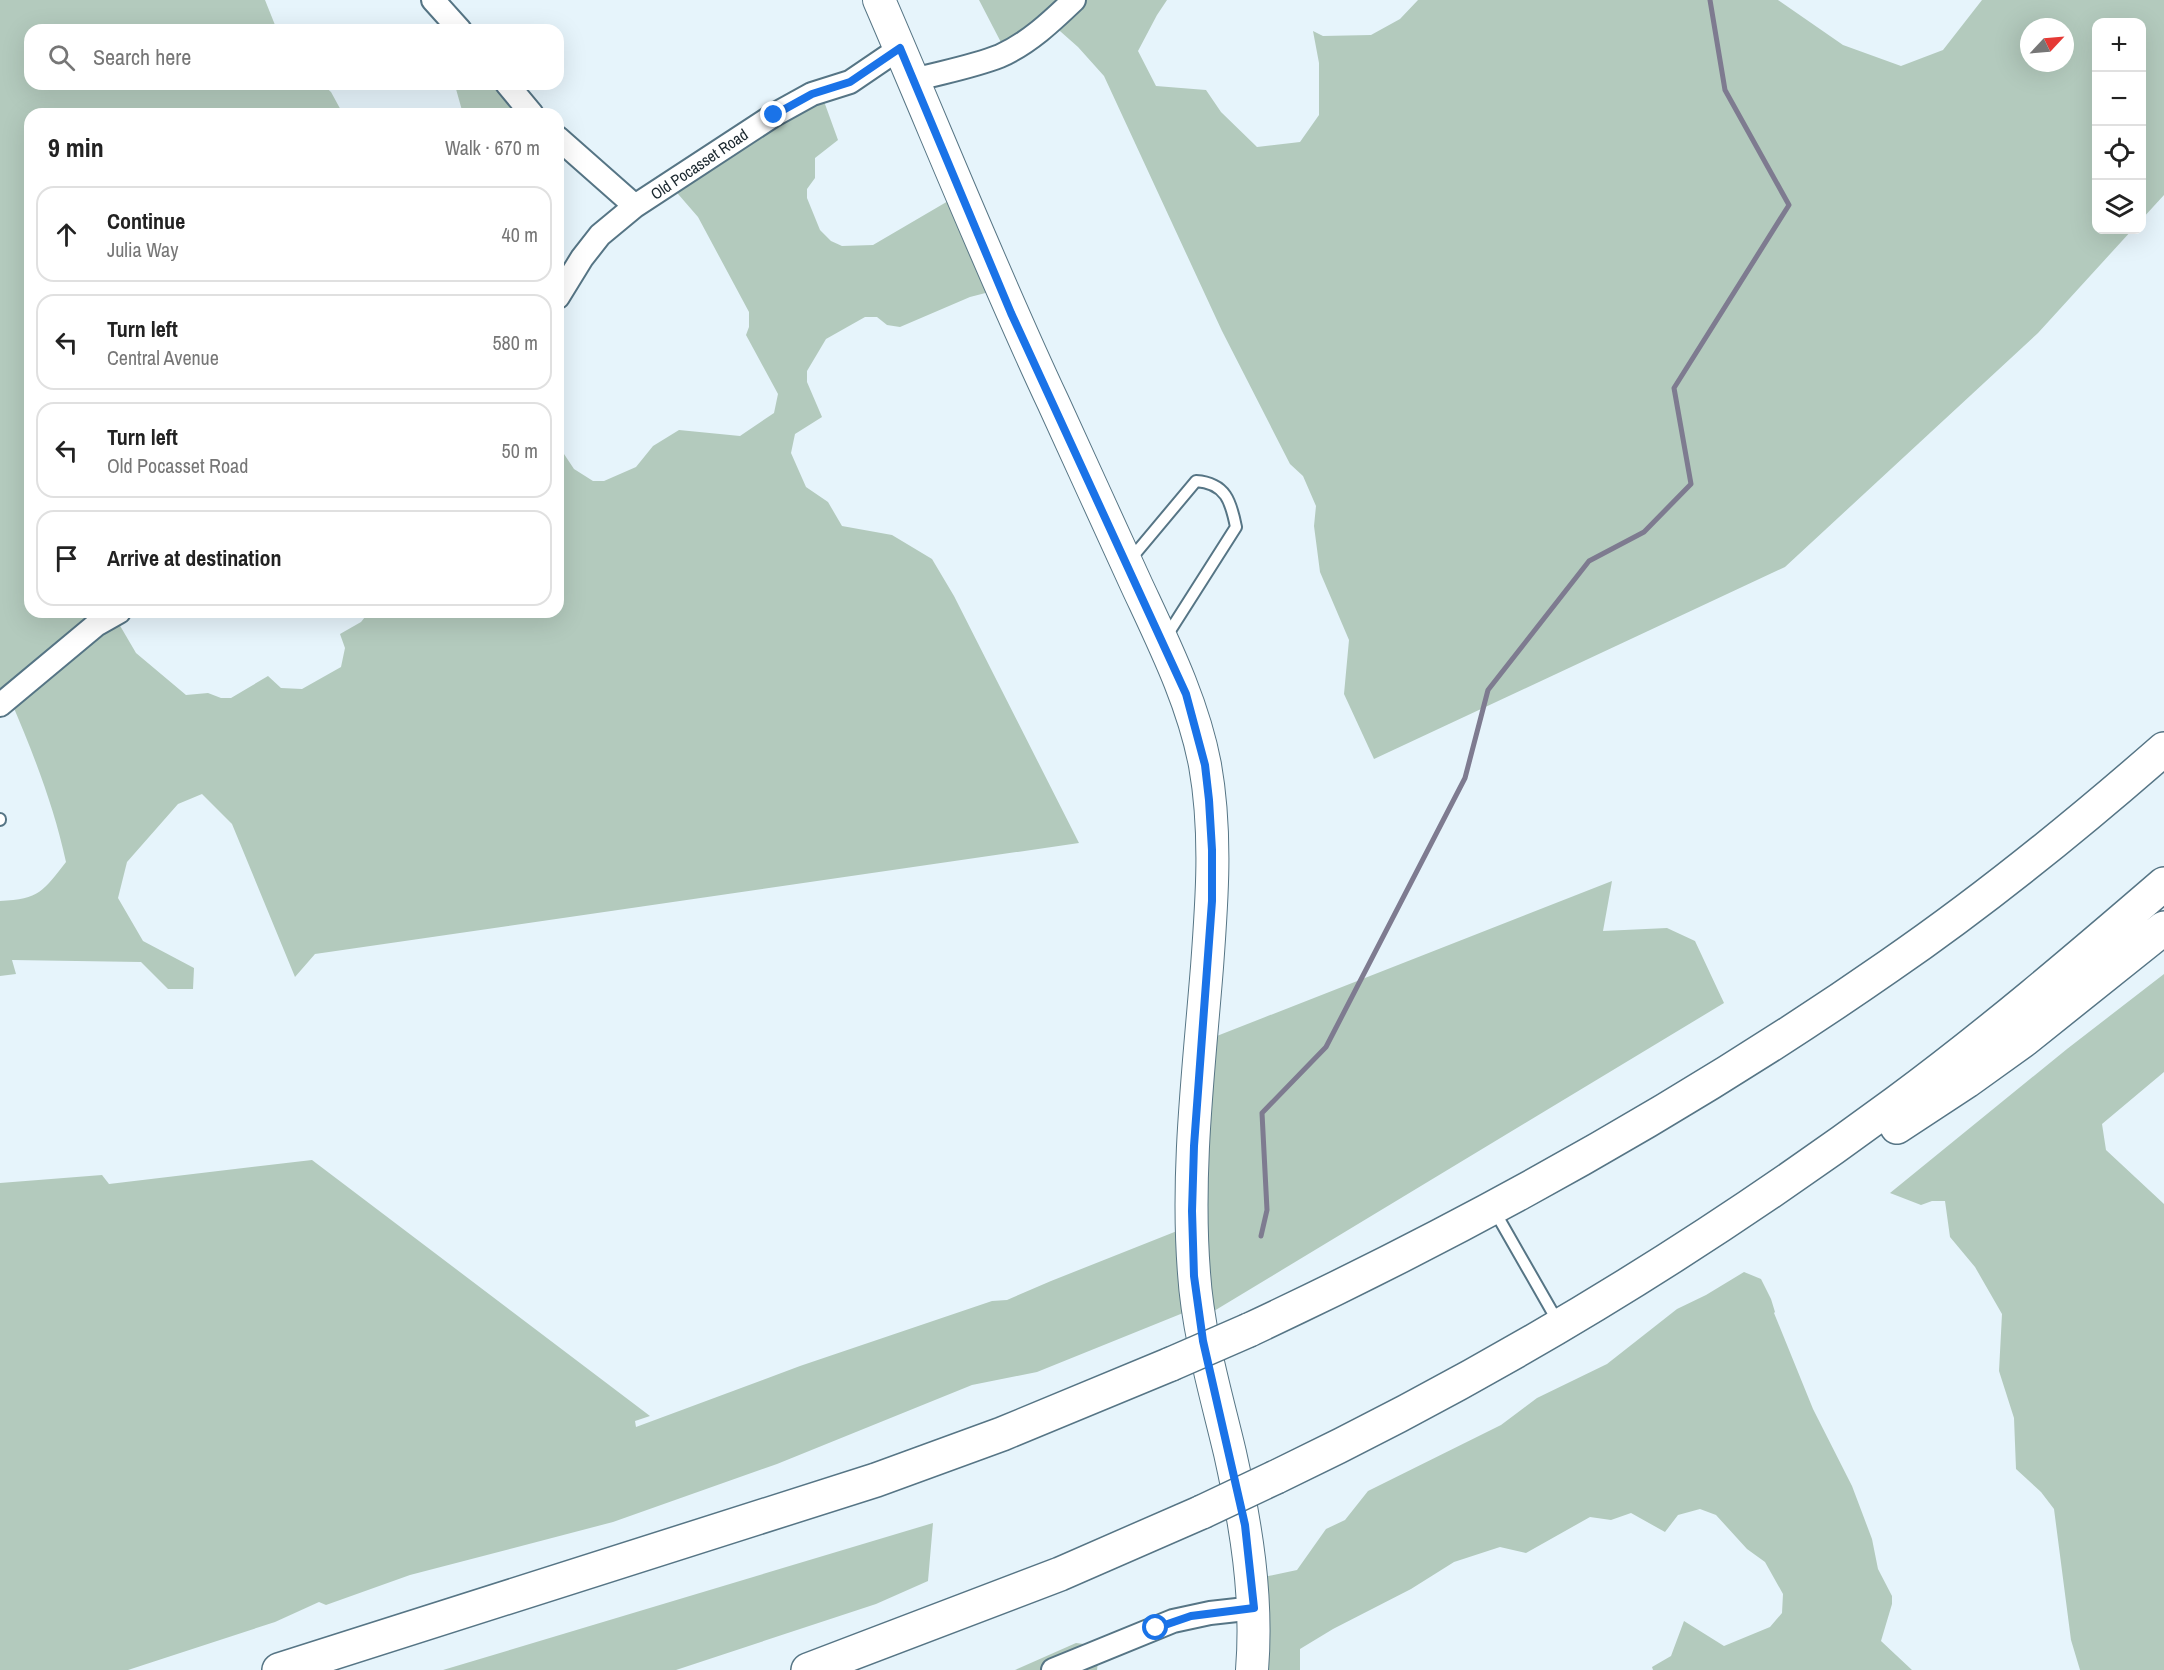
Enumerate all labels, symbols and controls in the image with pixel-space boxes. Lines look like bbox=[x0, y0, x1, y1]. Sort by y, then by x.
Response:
north arrow bbox=[2020, 18, 2074, 72]
map controls bbox=[2092, 18, 2146, 234]
button: + bbox=[2092, 18, 2146, 72]
search box bbox=[24, 24, 564, 90]
icon: search bbox=[45, 41, 78, 74]
text: Search here bbox=[93, 42, 191, 72]
button: − bbox=[2092, 72, 2146, 126]
route end bbox=[760, 101, 786, 127]
street label: Old Pocasset Road bbox=[646, 123, 752, 205]
button: locate bbox=[2092, 126, 2146, 180]
text: 9 min bbox=[48, 130, 104, 165]
text: Walk · 670 m bbox=[445, 134, 540, 161]
button: layers bbox=[2092, 180, 2146, 234]
text: Continue bbox=[107, 206, 185, 236]
icon: ahead bbox=[50, 218, 83, 251]
text: 40 m bbox=[502, 221, 538, 248]
text: Julia Way bbox=[107, 236, 178, 263]
text: Turn left bbox=[107, 314, 178, 344]
icon: left bbox=[50, 326, 83, 359]
text: 580 m bbox=[492, 329, 538, 356]
text: Central Avenue bbox=[107, 344, 219, 371]
text: Turn left bbox=[107, 422, 178, 452]
icon: left bbox=[50, 434, 83, 467]
text: 50 m bbox=[502, 437, 538, 464]
text: Old Pocasset Road bbox=[107, 452, 248, 479]
icon: arrive bbox=[50, 542, 83, 575]
text: Arrive at destination bbox=[107, 543, 281, 573]
route start bbox=[1142, 1614, 1168, 1640]

